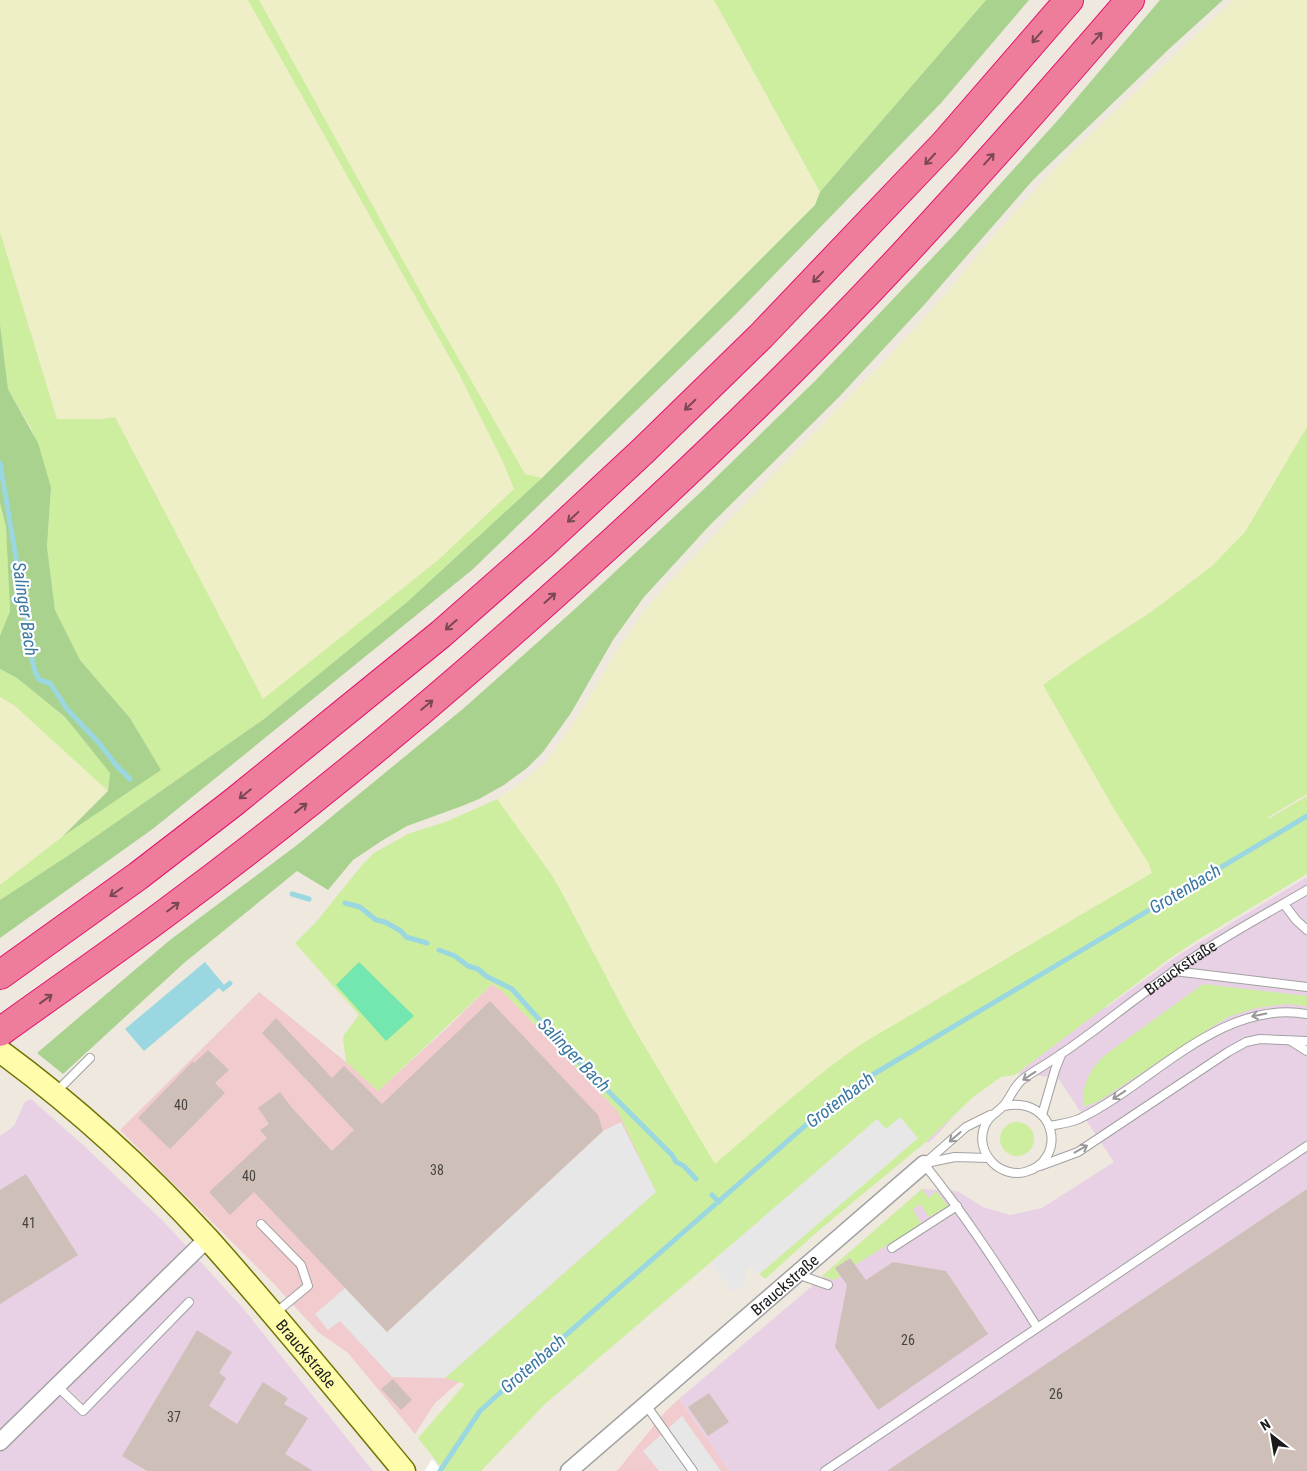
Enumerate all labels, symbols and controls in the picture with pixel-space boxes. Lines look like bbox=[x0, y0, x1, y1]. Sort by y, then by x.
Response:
one-way arrow bbox=[1032, 30, 1043, 43]
one-way arrow bbox=[1091, 31, 1103, 44]
one-way arrow bbox=[924, 152, 936, 165]
one-way arrow bbox=[983, 153, 995, 166]
one-way arrow bbox=[812, 270, 824, 283]
one-way arrow bbox=[684, 399, 697, 411]
one-way arrow bbox=[566, 511, 579, 523]
water label: Salinger Bach bbox=[9, 561, 42, 657]
one-way arrow bbox=[543, 593, 556, 604]
one-way arrow bbox=[445, 619, 458, 630]
one-way arrow bbox=[420, 700, 433, 711]
one-way arrow bbox=[239, 788, 252, 799]
one-way arrow bbox=[294, 802, 307, 813]
water label: Grotenbach bbox=[1145, 859, 1224, 918]
one-way arrow bbox=[109, 887, 123, 897]
one-way arrow bbox=[166, 902, 179, 913]
street label: Brauckstraße bbox=[1141, 936, 1220, 999]
one-way arrow bbox=[39, 994, 53, 1004]
one-way arrow bbox=[1251, 1010, 1267, 1020]
water label: Salinger Bach bbox=[534, 1013, 615, 1096]
water label: Grotenbach bbox=[802, 1067, 878, 1132]
one-way arrow bbox=[1022, 1071, 1036, 1081]
one-way arrow bbox=[1112, 1090, 1126, 1100]
house number: 40 bbox=[174, 1097, 188, 1113]
one-way arrow bbox=[949, 1131, 962, 1142]
one-way arrow bbox=[1074, 1144, 1088, 1154]
house number: 38 bbox=[430, 1162, 444, 1178]
house number: 40 bbox=[242, 1168, 256, 1184]
house number: 41 bbox=[22, 1215, 36, 1231]
street label: Brauckstraße bbox=[747, 1250, 823, 1319]
street label: Brauckstraße bbox=[272, 1316, 340, 1392]
water label: Grotenbach bbox=[496, 1330, 570, 1398]
house number: 26 bbox=[901, 1332, 915, 1348]
house number: 26 bbox=[1049, 1386, 1063, 1402]
house number: 37 bbox=[167, 1409, 181, 1425]
north arrow bbox=[1247, 1411, 1297, 1461]
text: N bbox=[1258, 1416, 1273, 1434]

